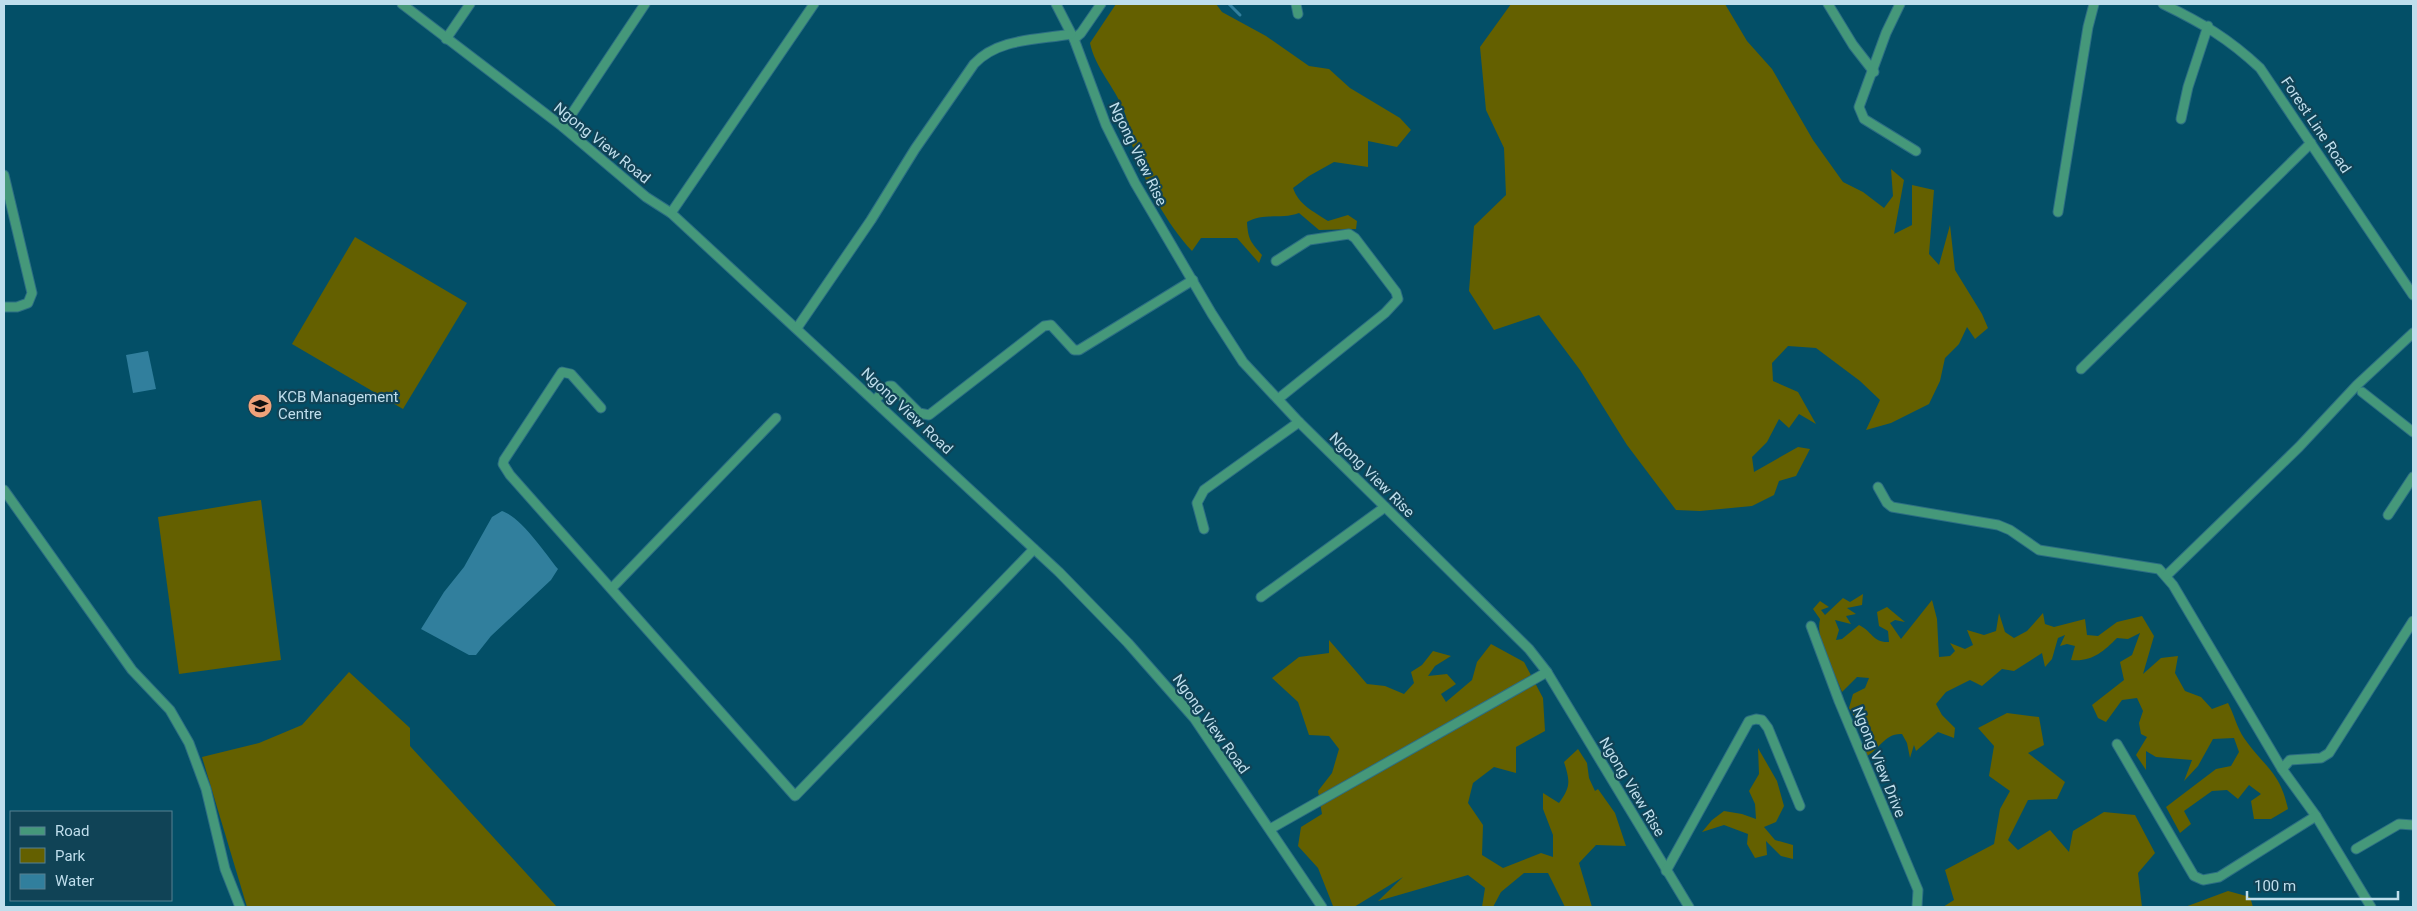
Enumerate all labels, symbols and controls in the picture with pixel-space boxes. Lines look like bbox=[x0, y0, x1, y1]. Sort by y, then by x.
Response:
street label: Forest Line Road bbox=[2277, 74, 2355, 176]
street label: Ngong View Road bbox=[550, 99, 654, 187]
street label: Ngong View Rise bbox=[1105, 99, 1171, 209]
street label: Ngong View Road bbox=[857, 364, 957, 458]
place label: KCB Management Centre bbox=[278, 388, 398, 423]
school or university icon: KCB Management Centre bbox=[247, 393, 273, 419]
street label: Ngong View Rise bbox=[1326, 429, 1418, 521]
street label: Ngong View Road bbox=[1169, 671, 1253, 777]
street label: Ngong View Drive bbox=[1849, 704, 1909, 820]
street label: Ngong View Rise bbox=[1595, 734, 1669, 840]
legend bbox=[10, 811, 172, 901]
text: Road bbox=[55, 822, 89, 840]
text: Park bbox=[55, 847, 86, 865]
scale bar bbox=[2247, 868, 2398, 900]
text: Water bbox=[55, 872, 94, 890]
text: 100 m bbox=[2254, 877, 2296, 895]

